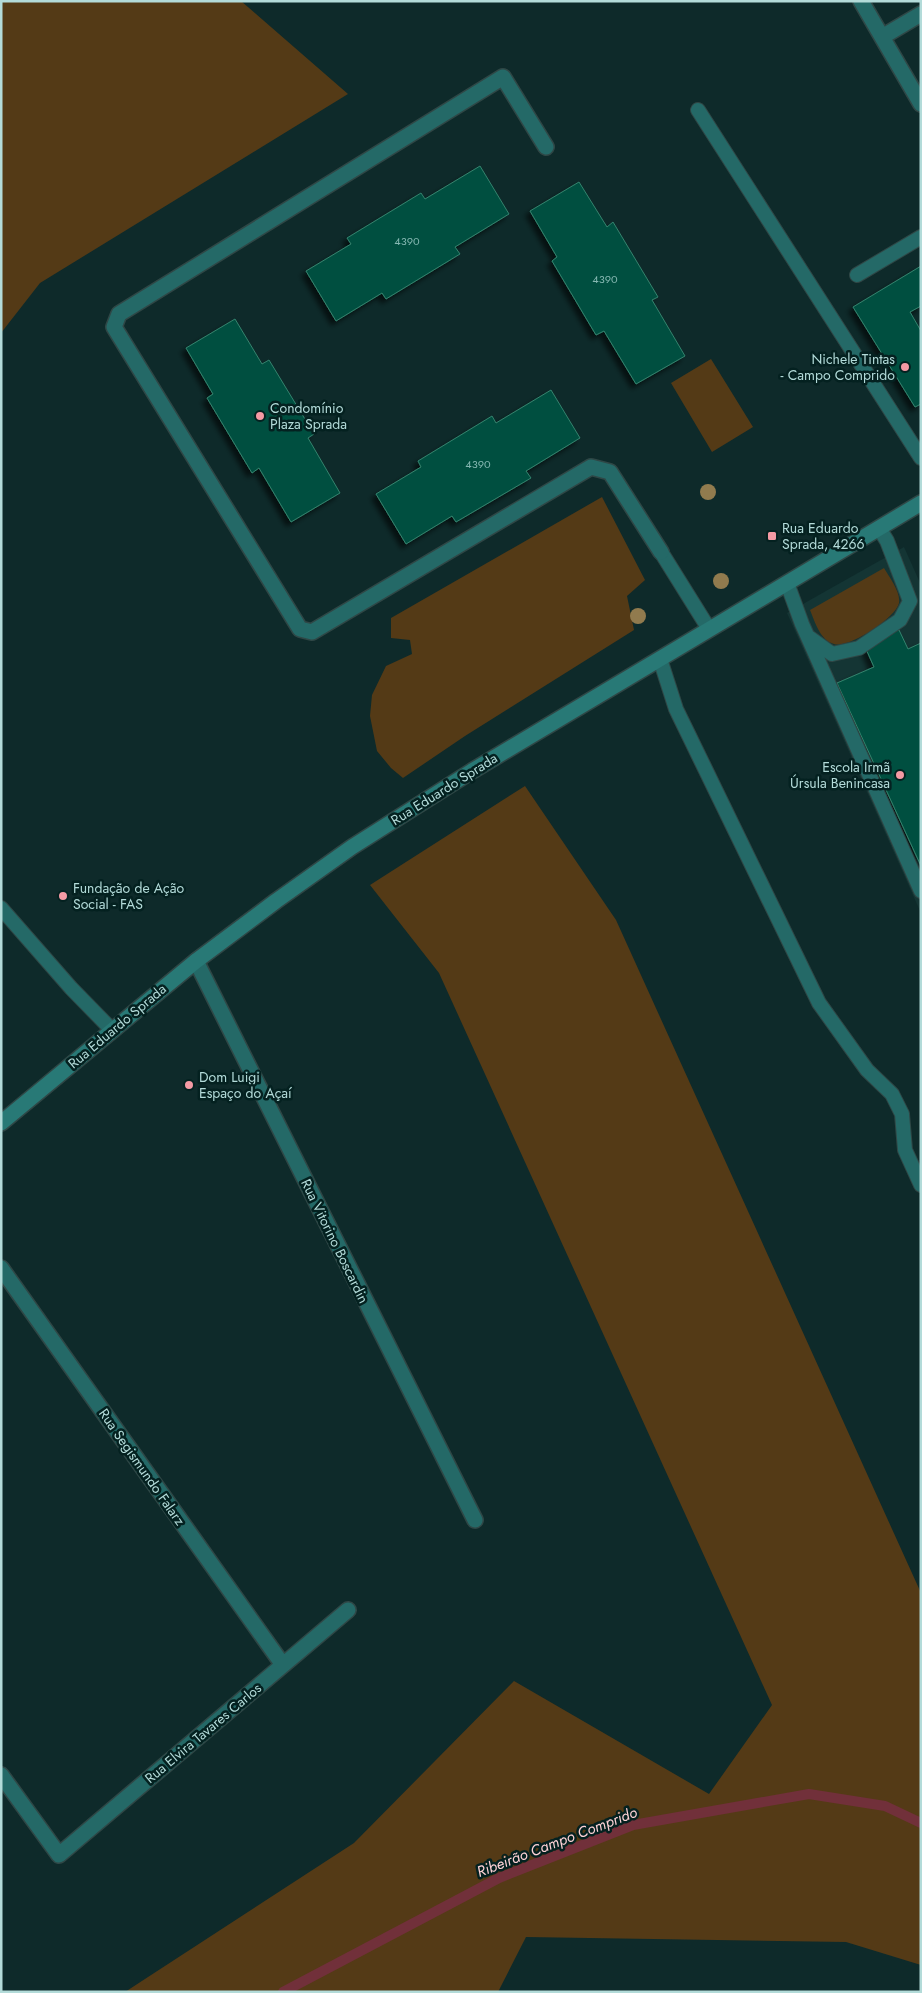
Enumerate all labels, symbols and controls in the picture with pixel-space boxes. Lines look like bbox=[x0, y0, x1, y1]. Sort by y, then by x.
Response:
house number: 4390 bbox=[394, 233, 420, 249]
house number: 4390 bbox=[592, 271, 618, 287]
place label: Nichele Tintas - Campo Comprido bbox=[781, 349, 895, 385]
marker: Nichele Tintas - Campo Comprido bbox=[899, 361, 911, 373]
place label: Condomínio Plaza Sprada bbox=[270, 398, 347, 434]
marker: Condomínio Plaza Sprada bbox=[254, 410, 266, 422]
house number: 4390 bbox=[465, 456, 491, 472]
place label: Rua Eduardo Sprada, 4266 bbox=[782, 518, 865, 554]
marker: Rua Eduardo Sprada, 4266 bbox=[766, 530, 778, 542]
street label: Rua Eduardo Sprada bbox=[387, 748, 501, 830]
place label: Escola Irmã Úrsula Benincasa bbox=[790, 757, 890, 793]
marker: Escola Irmã Úrsula Benincasa bbox=[894, 769, 906, 781]
place label: Fundação de Ação Social - FAS bbox=[73, 878, 185, 914]
marker: Fundação de Ação Social - FAS bbox=[57, 890, 69, 902]
street label: Rua Eduardo Sprada bbox=[64, 979, 170, 1073]
place label: Dom Luigi Espaço do Açaí bbox=[199, 1067, 293, 1103]
marker: Dom Luigi Espaço do Açaí bbox=[183, 1079, 195, 1091]
street label: Rua Vitorino Boscardin bbox=[296, 1176, 374, 1306]
street label: Rua Segismundo Falarz bbox=[94, 1404, 190, 1530]
street label: Rua Elvira Tavares Carlos bbox=[140, 1678, 266, 1788]
water label: Ribeirão Campo Comprido bbox=[474, 1801, 640, 1883]

